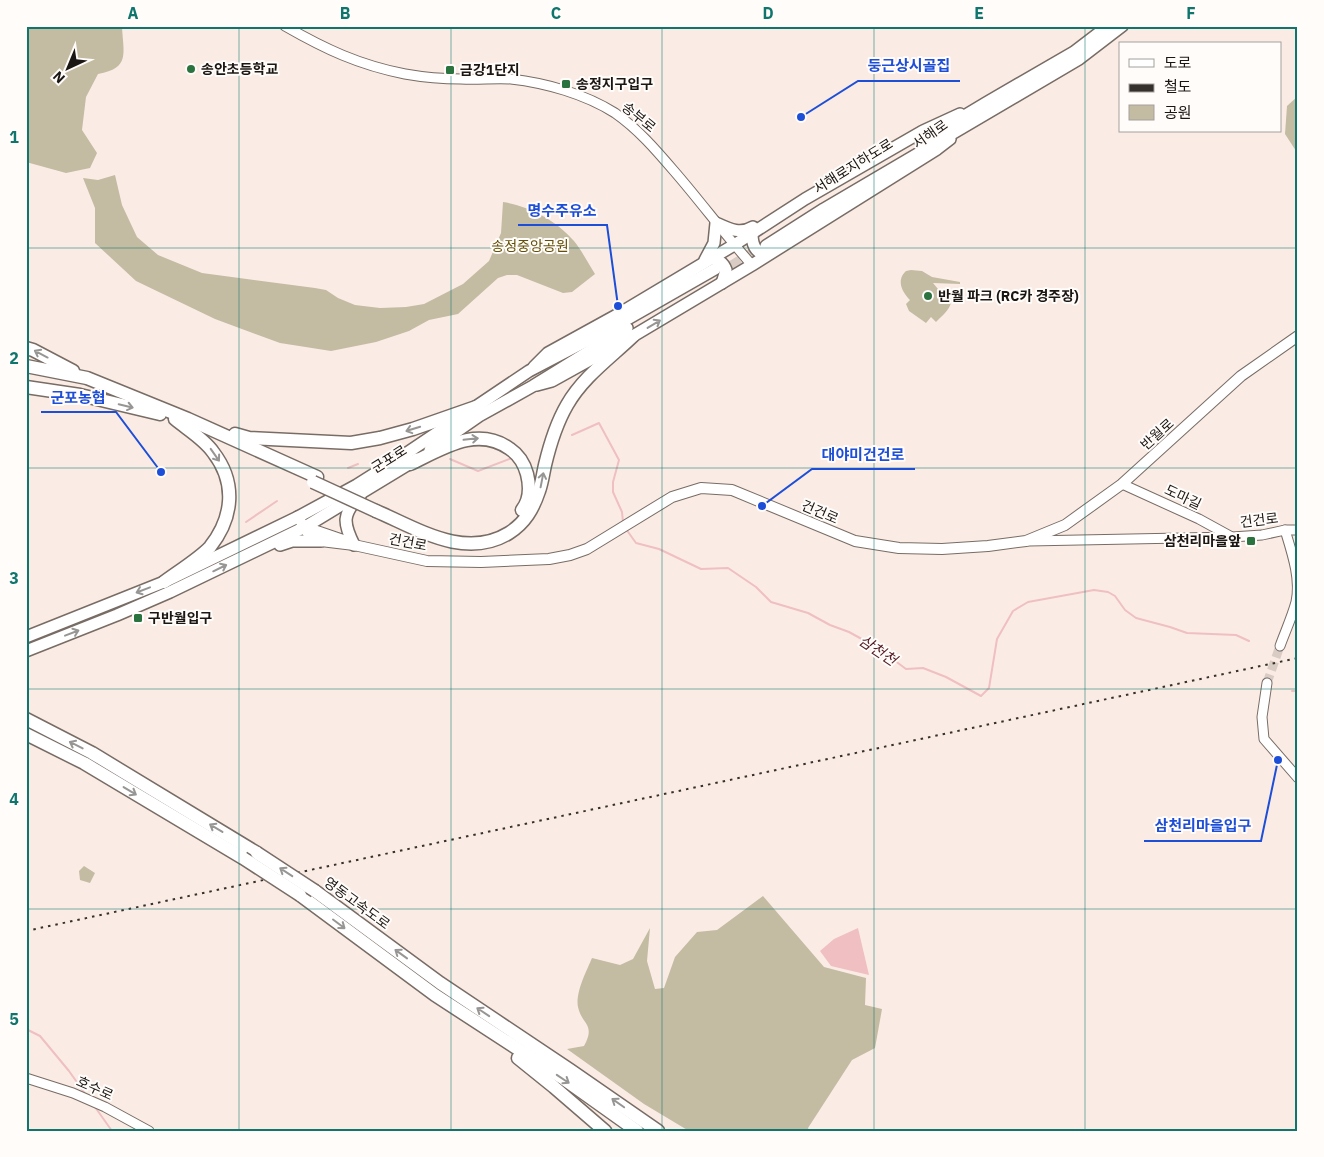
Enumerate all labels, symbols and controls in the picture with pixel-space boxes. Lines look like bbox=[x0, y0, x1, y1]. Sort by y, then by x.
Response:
text: A bbox=[128, 3, 139, 23]
text: B bbox=[340, 3, 351, 23]
text: C bbox=[551, 3, 561, 23]
text: D bbox=[762, 3, 774, 23]
text: E bbox=[974, 3, 984, 23]
text: F bbox=[1186, 3, 1196, 23]
north arrow bbox=[42, 42, 92, 92]
legend bbox=[1119, 42, 1282, 132]
callout: 둥근상시골집 bbox=[858, 51, 960, 81]
text: 도로 bbox=[1164, 53, 1192, 72]
text: 둥근상시골집 bbox=[868, 56, 950, 75]
place label: 송안초등학교 bbox=[201, 60, 278, 78]
place label: 금강1단지 bbox=[460, 61, 520, 79]
marker: 송안초등학교 bbox=[185, 63, 197, 75]
marker: 금강1단지 bbox=[444, 64, 456, 76]
text: N bbox=[49, 67, 69, 87]
place label: 송정지구입구 bbox=[576, 75, 653, 93]
text: 철도 bbox=[1164, 77, 1192, 96]
marker: 송정지구입구 bbox=[560, 78, 572, 90]
street label: 송부로 bbox=[618, 98, 660, 136]
text: 공원 bbox=[1164, 103, 1192, 122]
street label: 서해로 bbox=[909, 115, 951, 152]
text: 1 bbox=[9, 127, 19, 147]
street label: 서해로지하도로 bbox=[810, 134, 896, 198]
callout: 명수주유소 bbox=[518, 195, 607, 225]
text: 명수주유소 bbox=[527, 201, 597, 220]
park label: 송정중앙공원 bbox=[491, 237, 569, 255]
place label: 반월 파크 (RC카 경주장) bbox=[938, 287, 1079, 305]
marker: 반월 파크 (RC카 경주장) bbox=[922, 290, 934, 302]
one-way arrow bbox=[646, 318, 660, 328]
text: 2 bbox=[9, 348, 19, 368]
one-way arrow bbox=[34, 349, 49, 359]
callout: 군포농협 bbox=[41, 382, 116, 412]
text: 군포농협 bbox=[50, 388, 106, 407]
one-way arrow bbox=[117, 402, 133, 411]
street label: 반월로 bbox=[1137, 414, 1177, 454]
one-way arrow bbox=[406, 425, 422, 434]
one-way arrow bbox=[463, 434, 479, 444]
callout: 대야미건건로 bbox=[812, 439, 915, 469]
street label: 군포로 bbox=[368, 441, 410, 477]
text: 대야미건건로 bbox=[822, 445, 905, 464]
one-way arrow bbox=[210, 448, 220, 462]
one-way arrow bbox=[537, 473, 547, 489]
street label: 도마길 bbox=[1162, 481, 1204, 513]
street label: 건건로 bbox=[799, 496, 841, 528]
street label: 건건로 bbox=[1239, 509, 1279, 531]
street label: 건건로 bbox=[387, 529, 429, 555]
place label: 삼천리마을앞 bbox=[1164, 532, 1241, 550]
marker: 삼천리마을앞 bbox=[1245, 535, 1257, 547]
one-way arrow bbox=[212, 563, 227, 572]
text: 3 bbox=[9, 568, 19, 588]
one-way arrow bbox=[136, 586, 151, 595]
place label: 구반월입구 bbox=[148, 609, 213, 627]
marker: 구반월입구 bbox=[132, 612, 144, 624]
one-way arrow bbox=[63, 628, 79, 637]
water label: 삼천천 bbox=[856, 631, 902, 671]
one-way arrow bbox=[69, 740, 84, 749]
one-way arrow bbox=[123, 786, 137, 796]
text: 4 bbox=[9, 789, 19, 809]
callout: 삼천리마을입구 bbox=[1144, 811, 1261, 841]
text: 삼천리마을입구 bbox=[1155, 816, 1251, 835]
one-way arrow bbox=[209, 822, 223, 832]
one-way arrow bbox=[280, 867, 294, 877]
street label: 영동고속도로 bbox=[320, 873, 394, 933]
one-way arrow bbox=[332, 918, 345, 929]
one-way arrow bbox=[395, 949, 408, 960]
one-way arrow bbox=[476, 1007, 490, 1017]
text: 5 bbox=[9, 1009, 19, 1029]
street label: 호수로 bbox=[74, 1072, 116, 1104]
one-way arrow bbox=[556, 1074, 570, 1084]
one-way arrow bbox=[611, 1098, 625, 1108]

